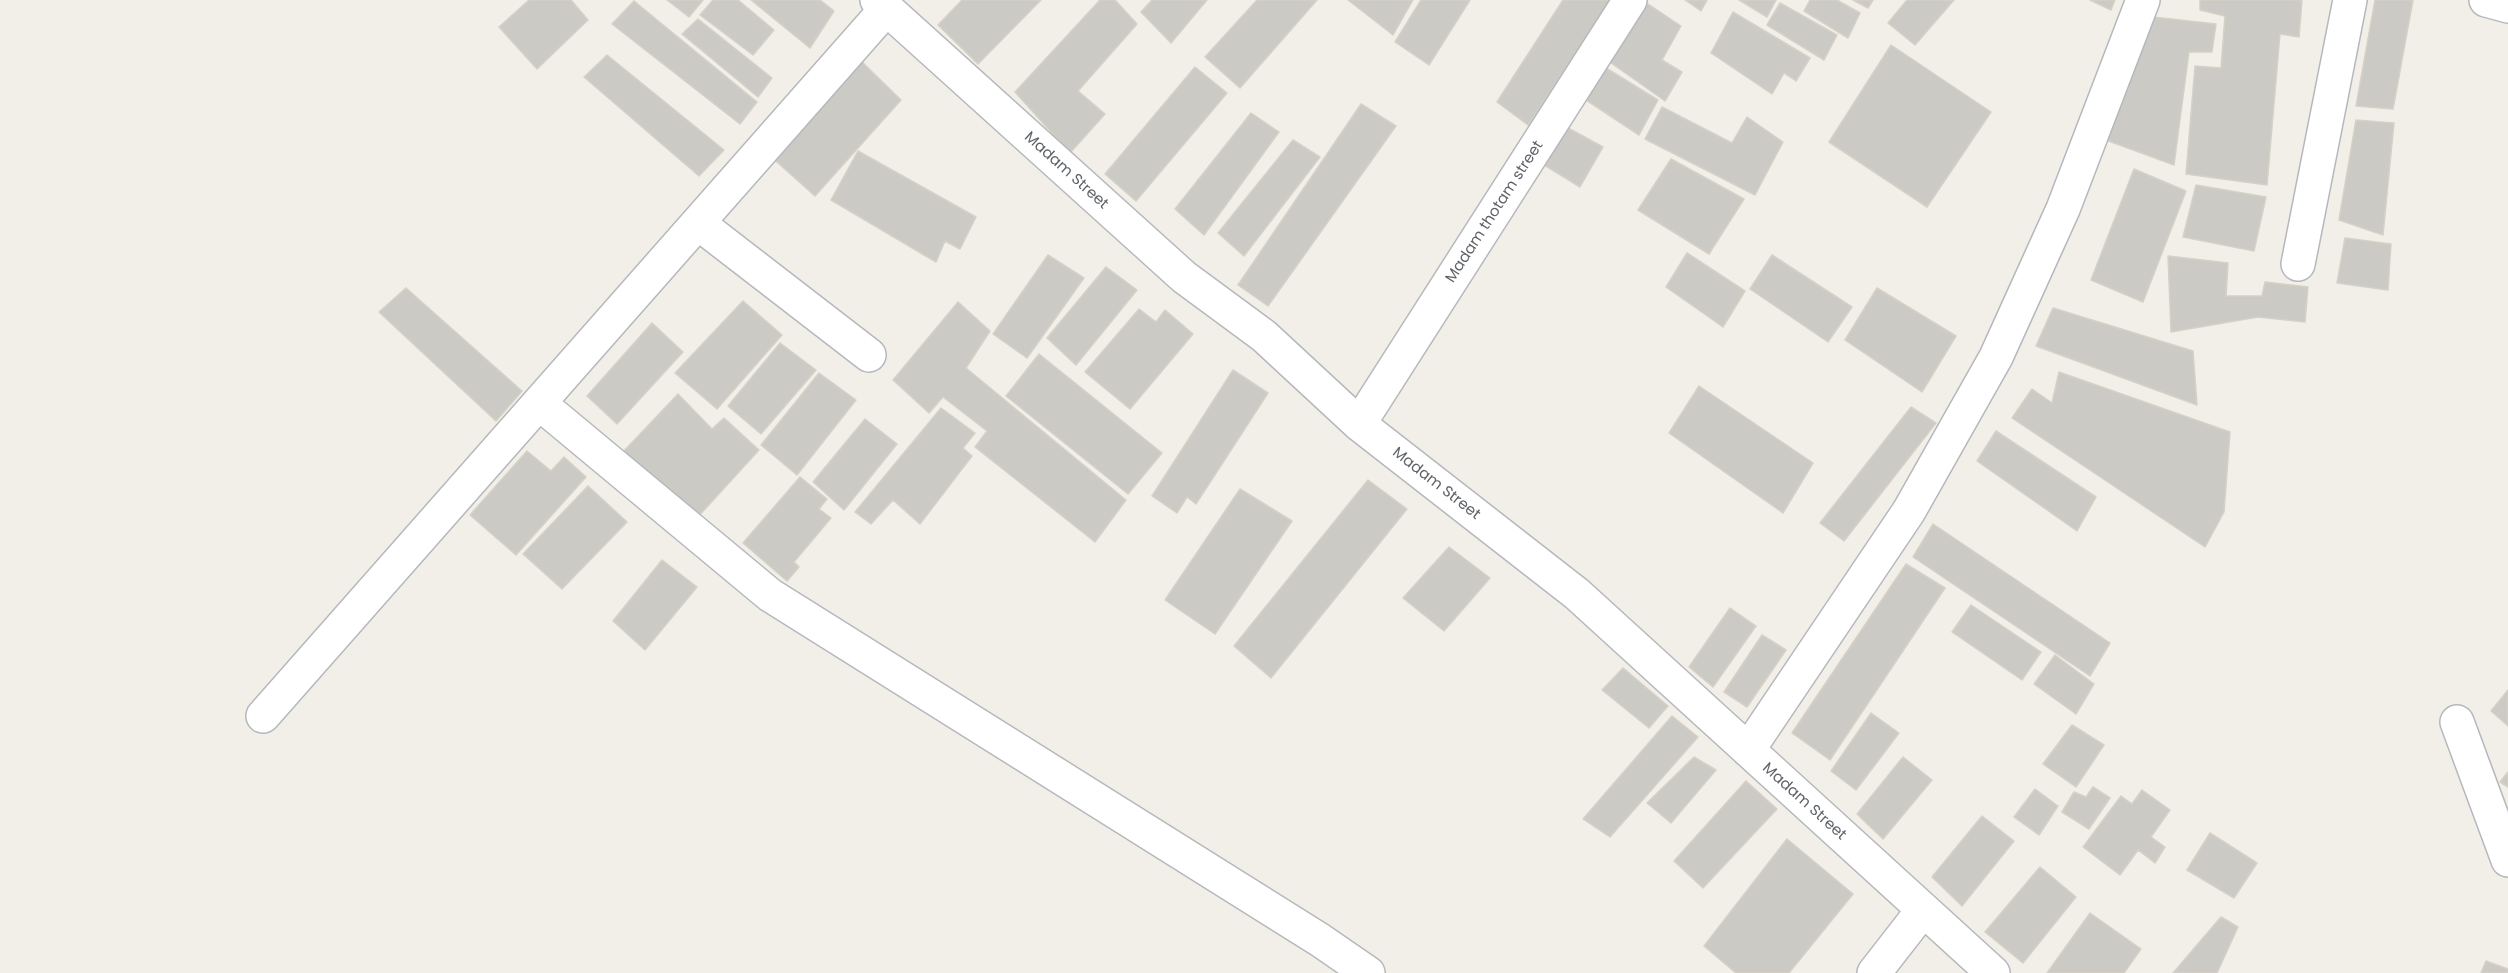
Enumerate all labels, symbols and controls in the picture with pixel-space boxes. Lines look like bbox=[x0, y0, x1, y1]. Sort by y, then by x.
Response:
street label: Madam Street bbox=[1020, 129, 1112, 213]
street label: Madam thotam street bbox=[1442, 138, 1548, 286]
street label: Madam Street bbox=[1388, 444, 1484, 524]
street label: Madam Street bbox=[1758, 760, 1850, 844]

